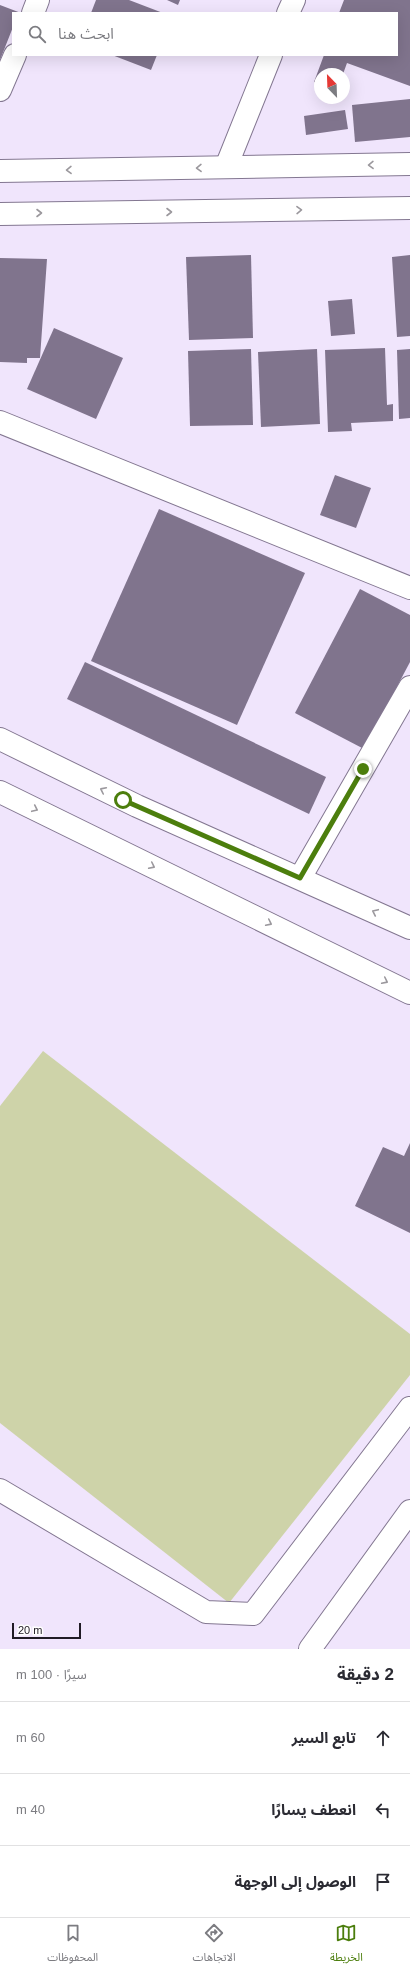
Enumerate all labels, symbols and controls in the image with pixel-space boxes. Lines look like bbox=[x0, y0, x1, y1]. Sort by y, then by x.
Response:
search box bbox=[12, 12, 398, 56]
icon: search bbox=[26, 23, 48, 45]
text: ابحث هنا bbox=[58, 25, 114, 42]
north arrow bbox=[314, 68, 350, 104]
one-way arrow bbox=[368, 161, 374, 169]
one-way arrow bbox=[196, 164, 202, 172]
one-way arrow bbox=[66, 166, 72, 174]
one-way arrow bbox=[296, 206, 302, 214]
one-way arrow bbox=[166, 208, 172, 216]
one-way arrow bbox=[36, 209, 42, 217]
route end bbox=[354, 760, 372, 778]
one-way arrow bbox=[100, 787, 107, 795]
route start bbox=[114, 791, 132, 809]
one-way arrow bbox=[31, 804, 39, 812]
one-way arrow bbox=[148, 861, 155, 869]
one-way arrow bbox=[371, 909, 379, 917]
one-way arrow bbox=[264, 918, 272, 926]
one-way arrow bbox=[381, 976, 388, 984]
scale bar bbox=[12, 1621, 81, 1640]
text: 20 m bbox=[18, 1624, 42, 1636]
text: 2 دقيقة bbox=[337, 1665, 394, 1684]
text: سيرًا · 100 m bbox=[16, 1667, 87, 1682]
icon: ahead bbox=[372, 1727, 394, 1749]
text: تابع السير bbox=[292, 1729, 356, 1746]
text: 60 m bbox=[16, 1730, 45, 1745]
icon: left bbox=[372, 1799, 394, 1821]
text: انعطف يسارًا bbox=[271, 1801, 356, 1818]
text: 40 m bbox=[16, 1802, 45, 1817]
icon: arrive bbox=[372, 1871, 394, 1893]
text: الوصول إلى الوجهة bbox=[234, 1873, 356, 1890]
tab: المحفوظات bbox=[47, 1922, 98, 1969]
tab: الاتجاهات bbox=[193, 1922, 236, 1969]
tab: الخريطة bbox=[330, 1922, 363, 1969]

